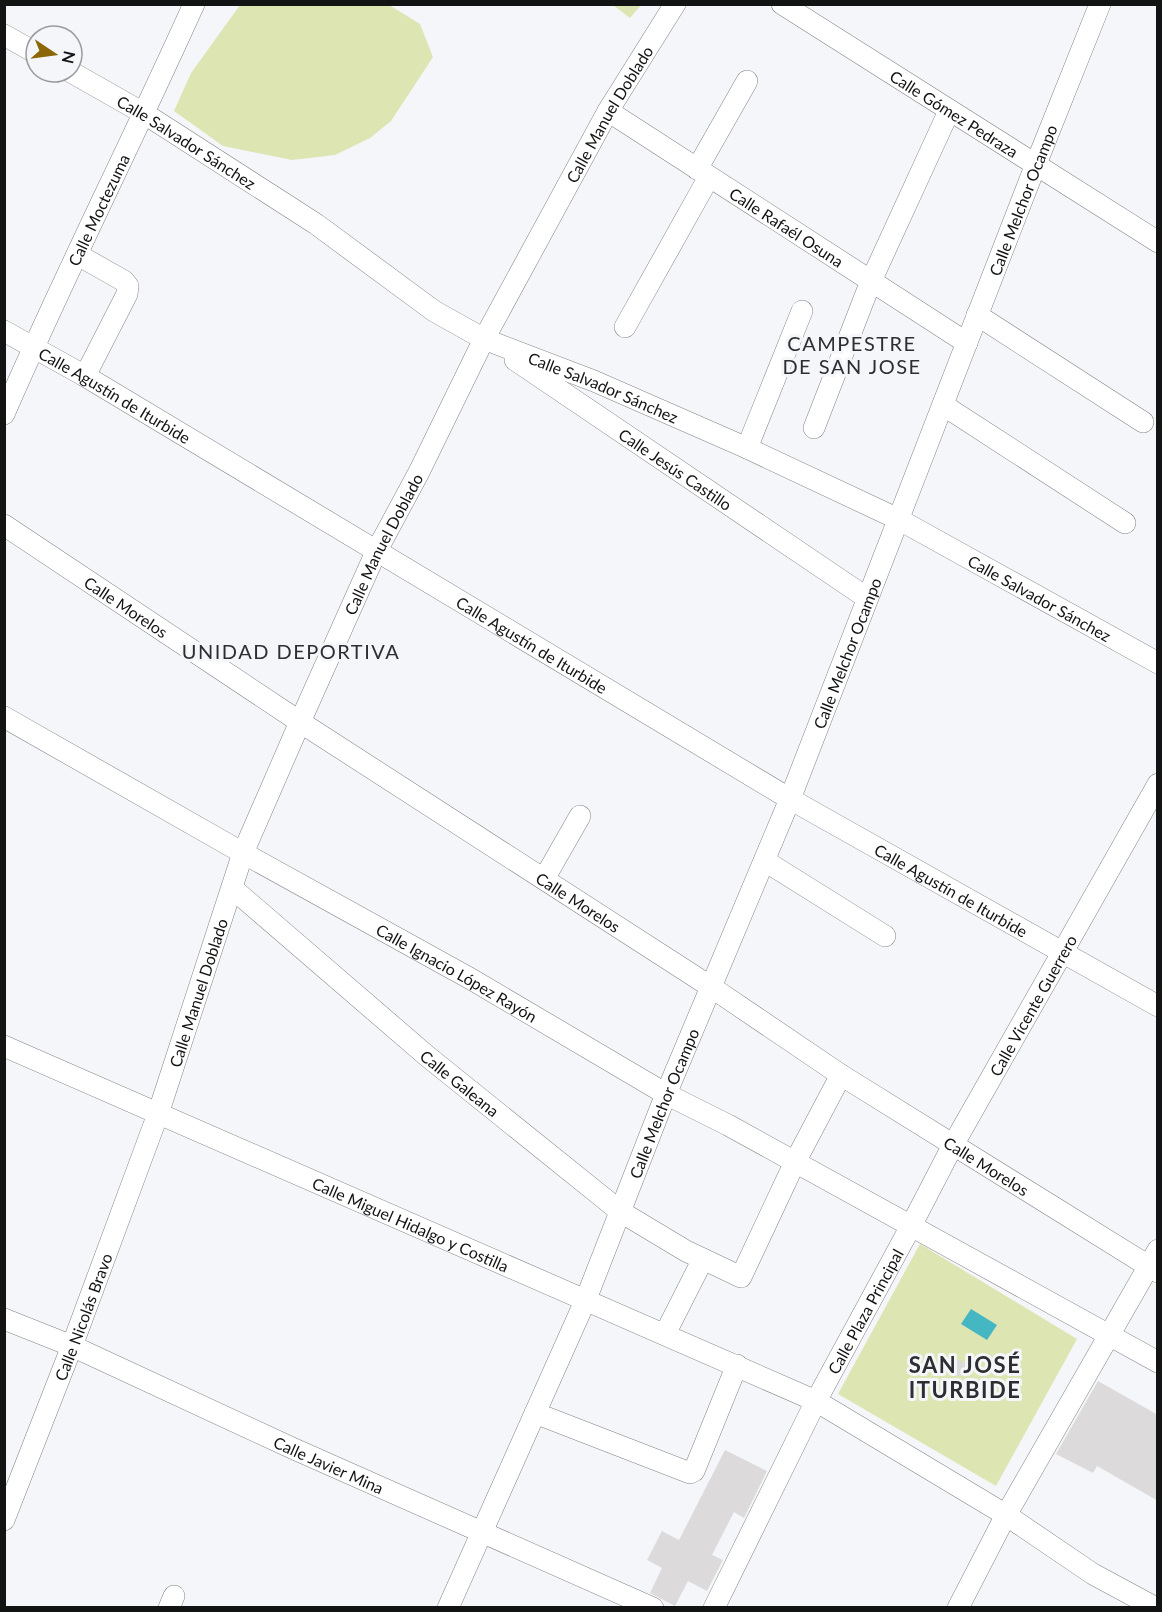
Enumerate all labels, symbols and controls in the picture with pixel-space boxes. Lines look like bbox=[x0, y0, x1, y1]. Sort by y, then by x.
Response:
north arrow bbox=[24, 24, 84, 84]
street label: Calle Manuel Doblado bbox=[561, 42, 656, 186]
text: N bbox=[58, 49, 80, 66]
street label: Calle Gómez Pedraza bbox=[887, 66, 1022, 161]
street label: Calle Salvador Sánchez bbox=[114, 91, 260, 192]
street label: Calle Melchor Ocampo bbox=[984, 122, 1060, 278]
street label: Calle Moctezuma bbox=[63, 151, 133, 269]
street label: Calle Rafaél Osuna bbox=[726, 183, 847, 270]
district label: CAMPESTRE DE SAN JOSE bbox=[782, 331, 922, 378]
street label: Calle Agustín de Iturbide bbox=[36, 343, 194, 447]
street label: Calle Salvador Sánchez bbox=[526, 347, 681, 426]
street label: Calle Jesús Castillo bbox=[616, 424, 736, 514]
street label: Calle Manuel Doblado bbox=[340, 470, 426, 618]
street label: Calle Salvador Sánchez bbox=[965, 550, 1115, 645]
street label: Calle Morelos bbox=[81, 572, 172, 641]
street label: Calle Melchor Ocampo bbox=[809, 575, 884, 731]
street label: Calle Agustín de Iturbide bbox=[453, 592, 611, 697]
district label: UNIDAD DEPORTIVA bbox=[182, 639, 400, 663]
street label: Calle Agustín de Iturbide bbox=[871, 839, 1031, 940]
street label: Calle Morelos bbox=[533, 868, 624, 936]
street label: Calle Manuel Doblado bbox=[164, 916, 231, 1069]
street label: Calle Ignacio López Rayón bbox=[373, 919, 541, 1026]
street label: Calle Vicente Guerrero bbox=[985, 931, 1080, 1079]
street label: Calle Melchor Ocampo bbox=[625, 1025, 702, 1181]
street label: Calle Galeana bbox=[417, 1045, 503, 1120]
street label: Calle Morelos bbox=[941, 1132, 1033, 1199]
street label: Calle Miguel Hidalgo y Costilla bbox=[310, 1173, 512, 1275]
street label: Calle Plaza Principal bbox=[823, 1245, 906, 1377]
street label: Calle Nicolás Bravo bbox=[50, 1250, 115, 1383]
district label: SAN JOSÉ ITURBIDE bbox=[909, 1351, 1021, 1403]
street label: Calle Javier Mina bbox=[271, 1431, 387, 1497]

